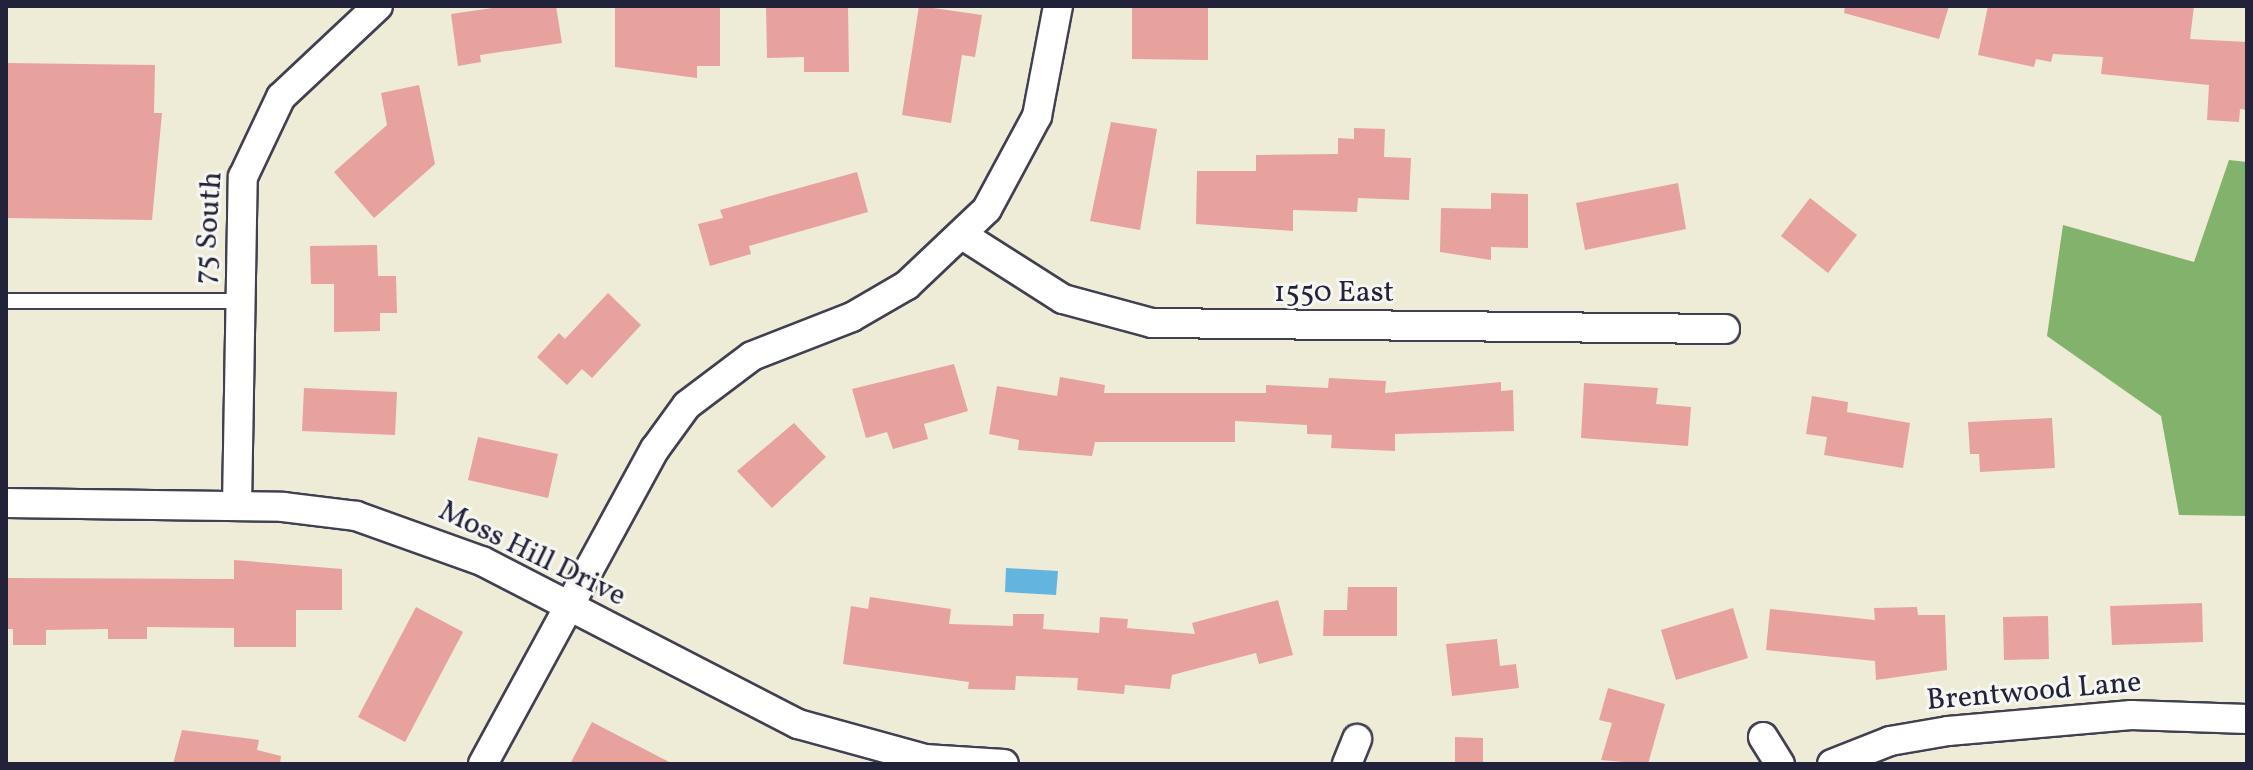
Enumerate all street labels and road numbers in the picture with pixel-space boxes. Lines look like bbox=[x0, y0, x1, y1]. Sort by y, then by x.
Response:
street label: 75 South bbox=[187, 170, 231, 286]
street label: 1550 East bbox=[1274, 275, 1394, 311]
street label: Moss Hill Drive bbox=[433, 493, 631, 615]
street label: Brentwood Lane bbox=[1925, 665, 2143, 719]

